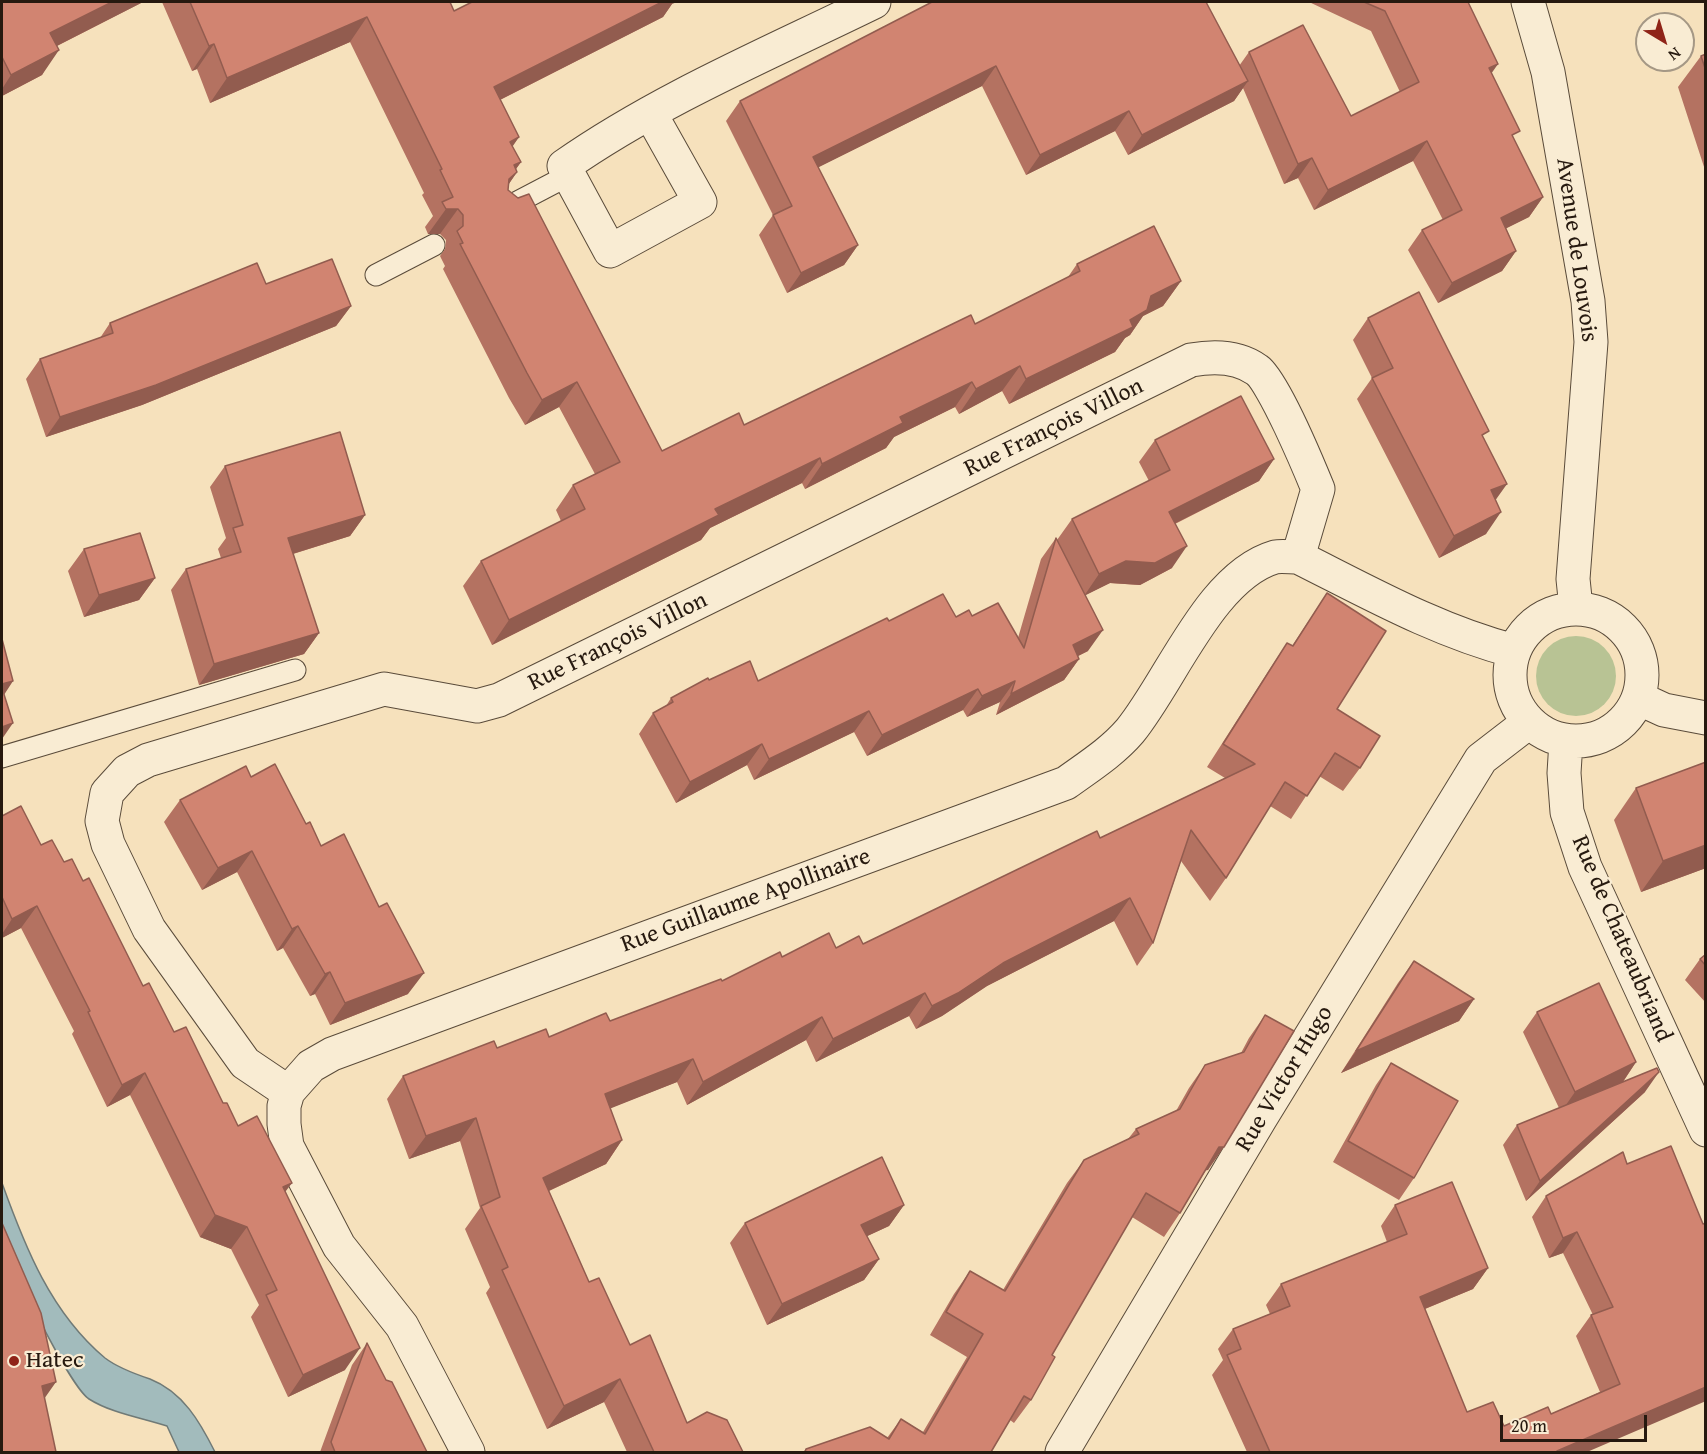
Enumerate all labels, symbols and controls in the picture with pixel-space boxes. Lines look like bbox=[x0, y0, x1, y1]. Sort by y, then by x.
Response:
north arrow bbox=[1635, 12, 1695, 72]
text: N bbox=[1663, 42, 1686, 67]
street label: Avenue de Louvois bbox=[1549, 156, 1603, 344]
street label: Rue François Villon bbox=[960, 372, 1148, 484]
street label: Rue François Villon bbox=[524, 586, 712, 698]
street label: Rue de Chateaubriand bbox=[1565, 832, 1677, 1046]
street label: Rue Guillaume Apollinaire bbox=[617, 842, 875, 960]
street label: Rue Victor Hugo bbox=[1230, 1001, 1340, 1157]
place label: Hatec bbox=[26, 1347, 84, 1375]
marker: Hatec bbox=[7, 1354, 21, 1368]
scale bar bbox=[1503, 1403, 1650, 1441]
text: 20 m bbox=[1511, 1412, 1547, 1439]

